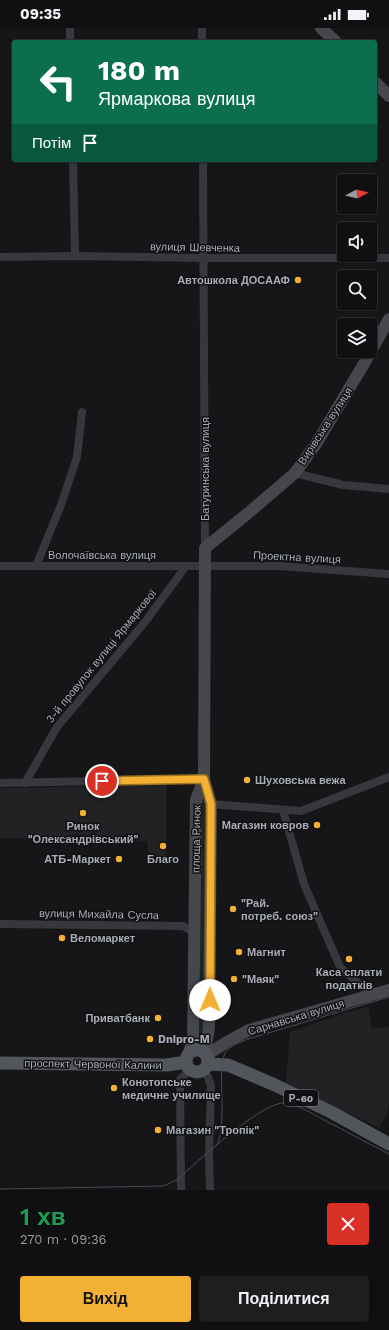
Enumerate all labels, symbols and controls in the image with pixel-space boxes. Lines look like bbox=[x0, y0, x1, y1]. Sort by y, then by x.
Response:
text: 09:35 bbox=[20, 5, 61, 23]
text: 180 m bbox=[98, 54, 180, 87]
icon: left bbox=[32, 56, 84, 108]
text: Ярмаркова вулиця bbox=[98, 88, 255, 109]
icon: arrive bbox=[79, 132, 101, 154]
text: Потім bbox=[32, 134, 71, 152]
north arrow bbox=[337, 174, 377, 214]
map controls bbox=[337, 174, 377, 358]
button: sound bbox=[337, 222, 377, 262]
street label: вулиця Шевченка bbox=[150, 240, 241, 255]
button: search bbox=[337, 270, 377, 310]
place label: Автошкола ДОСААФ bbox=[177, 274, 290, 287]
marker: Автошкола ДОСААФ bbox=[293, 275, 303, 285]
button: layers bbox=[337, 318, 377, 358]
street label: Вирівська вулиця bbox=[296, 385, 355, 467]
street label: Батуринська вулиця bbox=[199, 417, 212, 521]
street label: Волочаївська вулиця bbox=[48, 549, 156, 562]
street label: Проектна вулиця bbox=[253, 549, 341, 566]
street label: 3-й провулок вулиці Ярмаркової bbox=[43, 587, 159, 726]
pin bbox=[85, 764, 119, 798]
icon: arrive bbox=[91, 770, 113, 792]
place label: Шуховська вежа bbox=[255, 774, 347, 787]
marker: Шуховська вежа bbox=[242, 775, 252, 785]
street label: площа Ринок bbox=[189, 805, 204, 873]
marker: Ринок "Олександрівський" bbox=[78, 808, 88, 818]
place label: Магазин ковров bbox=[222, 819, 309, 832]
place label: Ринок "Олександрівський" bbox=[28, 820, 138, 846]
marker: Магазин ковров bbox=[312, 820, 322, 830]
marker: Благо bbox=[158, 841, 168, 851]
place label: АТБ-Маркет bbox=[44, 853, 112, 866]
place label: Благо bbox=[147, 853, 179, 866]
marker: АТБ-Маркет bbox=[114, 854, 124, 864]
place label: "Рай. потреб. союз" bbox=[241, 897, 318, 923]
marker: "Рай. потреб. союз" bbox=[228, 904, 238, 914]
street label: вулиця Михайла Сусла bbox=[39, 907, 160, 922]
place label: Веломаркет bbox=[70, 932, 136, 945]
marker: Веломаркет bbox=[57, 933, 67, 943]
place label: Магнит bbox=[247, 946, 286, 959]
marker: Магнит bbox=[234, 947, 244, 957]
marker: Каса сплати податків bbox=[344, 954, 354, 964]
place label: Каса сплати податків bbox=[316, 966, 382, 992]
place label: "Маяк" bbox=[242, 973, 279, 986]
marker: "Маяк" bbox=[229, 974, 239, 984]
position arrow bbox=[189, 979, 231, 1021]
street label: Сарнавська вулиця bbox=[246, 997, 346, 1038]
place label: Приватбанк bbox=[85, 1012, 150, 1025]
marker: Приватбанк bbox=[153, 1013, 163, 1023]
place label: Dnipro-M bbox=[158, 1033, 210, 1046]
marker: Dnipro-M bbox=[145, 1034, 155, 1044]
street label: проспект Червоної Калини bbox=[24, 1057, 162, 1072]
place label: Конотопське медичне училище bbox=[122, 1076, 221, 1102]
marker: Конотопське медичне училище bbox=[109, 1083, 119, 1093]
road number: Р-60 bbox=[284, 1090, 318, 1106]
place label: Магазин "Тропік" bbox=[166, 1124, 259, 1137]
marker: Магазин "Тропік" bbox=[153, 1125, 163, 1135]
text: 1 хв bbox=[20, 1203, 65, 1231]
button: close bbox=[327, 1203, 369, 1245]
text: 270 m · 09:36 bbox=[20, 1232, 107, 1247]
button: Вихід bbox=[20, 1276, 191, 1322]
button: Поділитися bbox=[199, 1276, 369, 1322]

